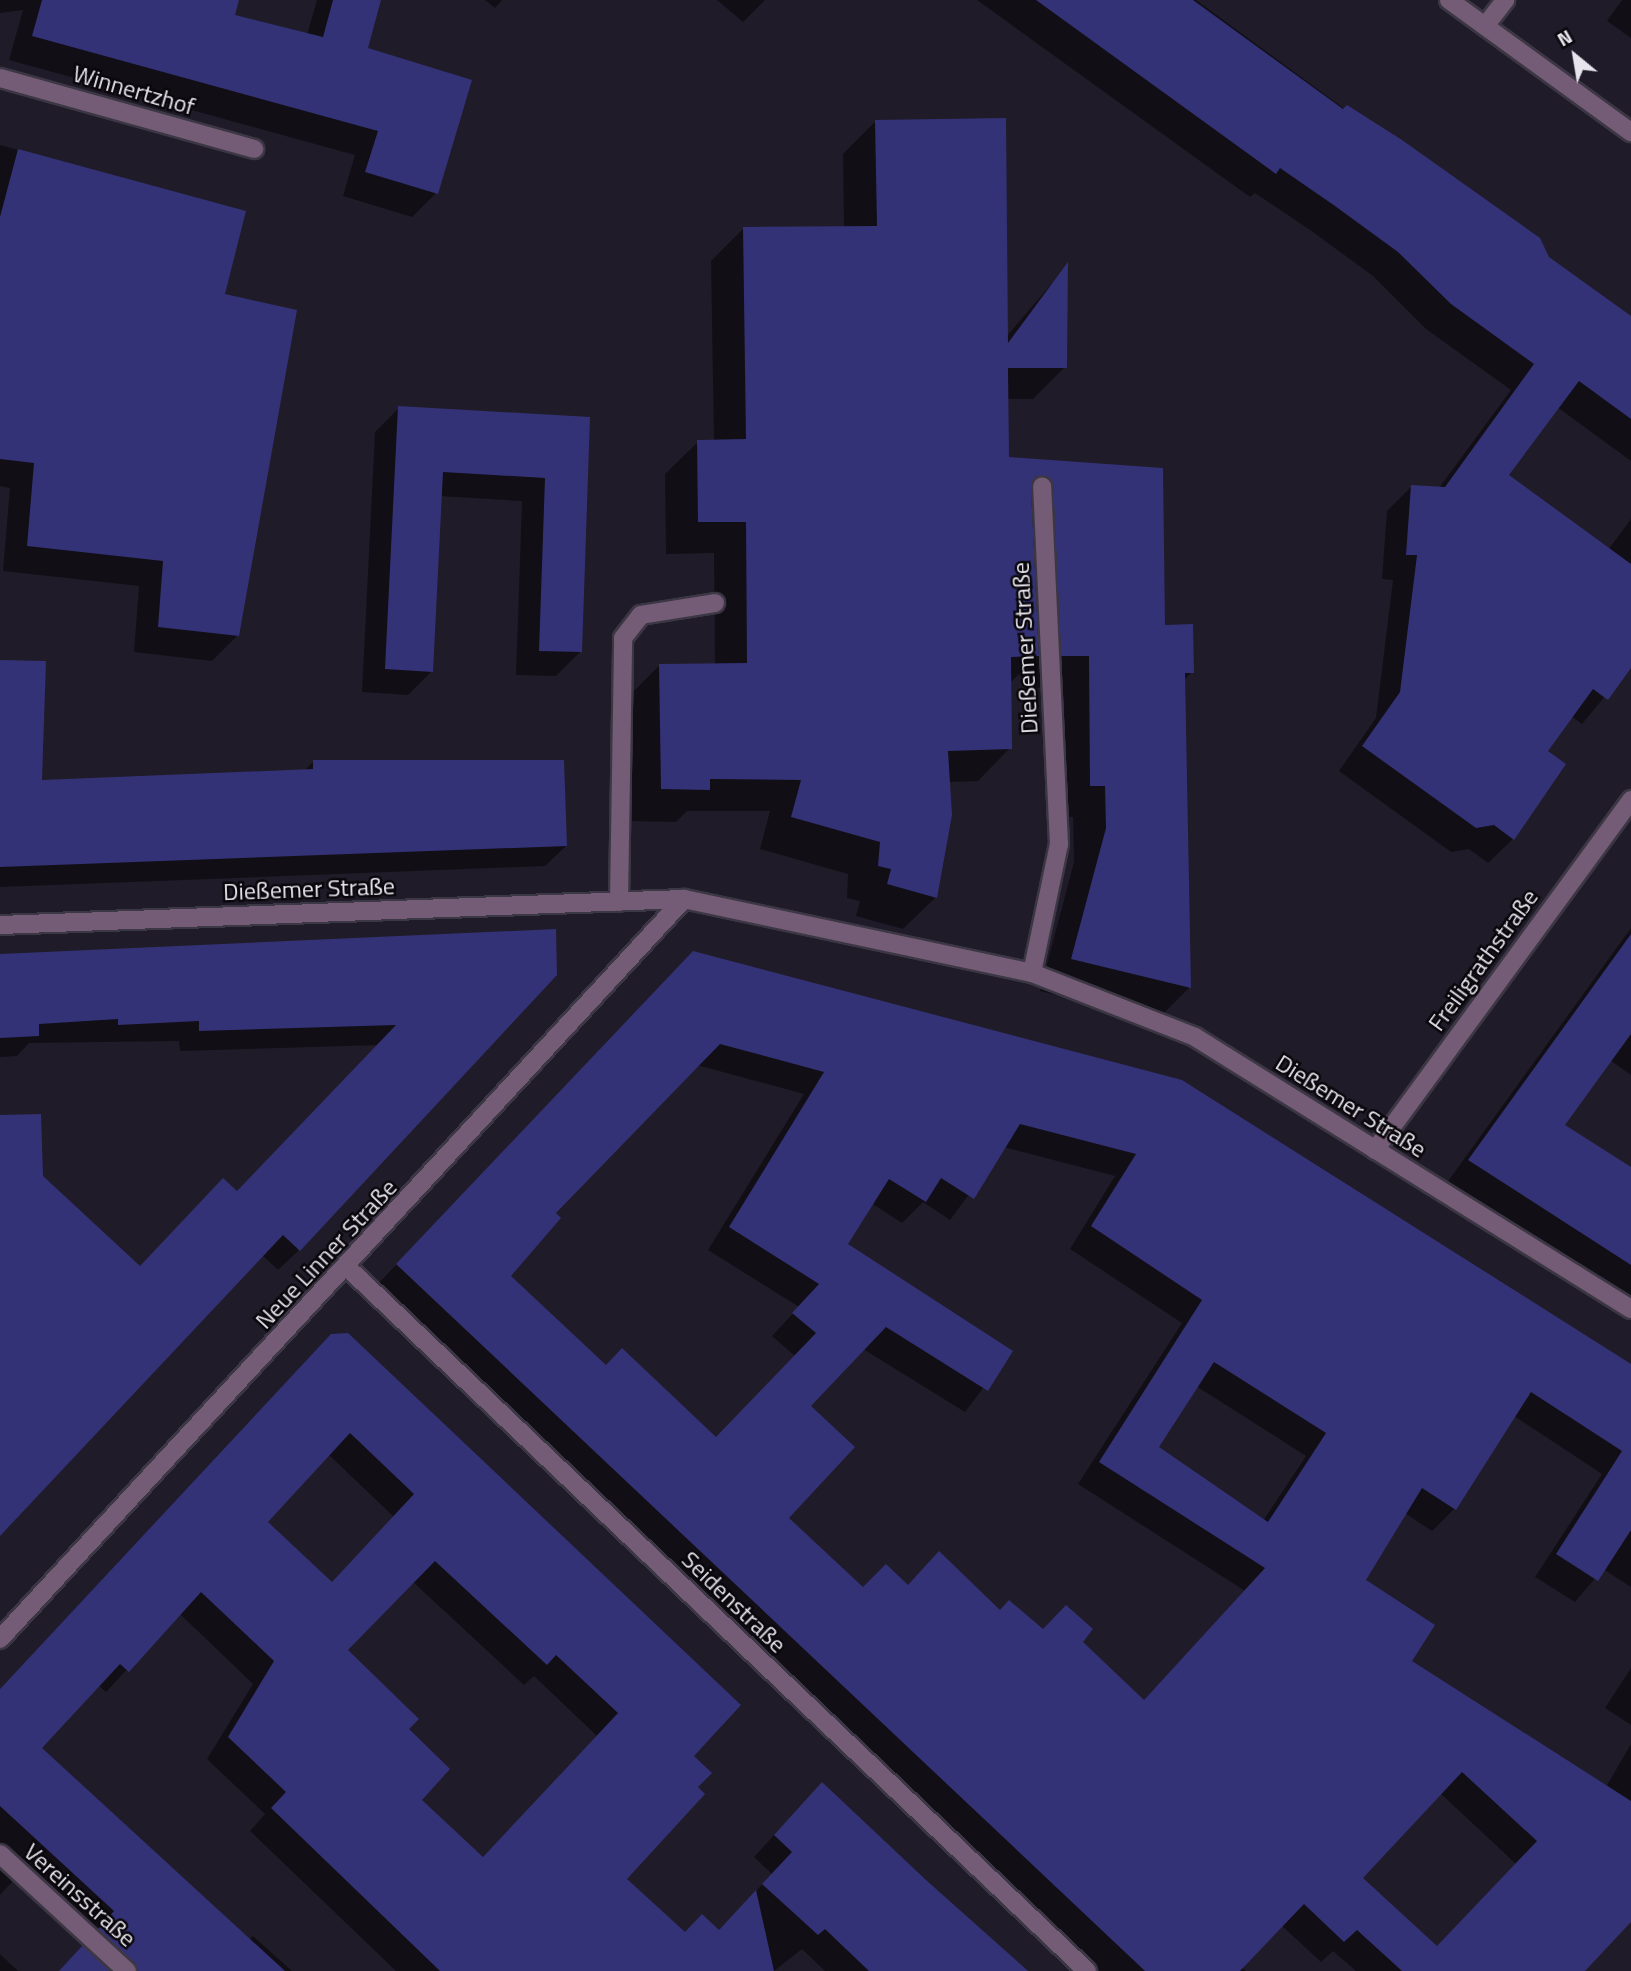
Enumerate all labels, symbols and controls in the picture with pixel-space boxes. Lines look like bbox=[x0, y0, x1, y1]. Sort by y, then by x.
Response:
north arrow bbox=[1540, 21, 1610, 91]
text: N bbox=[1551, 22, 1577, 53]
street label: Winnertzhof bbox=[70, 59, 198, 121]
street label: Dießemer Straße bbox=[1006, 561, 1044, 735]
street label: Dießemer Straße bbox=[223, 872, 395, 906]
street label: Freiligrathstraße bbox=[1422, 884, 1544, 1036]
street label: Dießemer Straße bbox=[1270, 1048, 1432, 1164]
street label: Neue Linner Straße bbox=[249, 1173, 403, 1335]
street label: Seidenstraße bbox=[676, 1545, 792, 1659]
street label: Vereinsstraße bbox=[18, 1837, 142, 1953]

